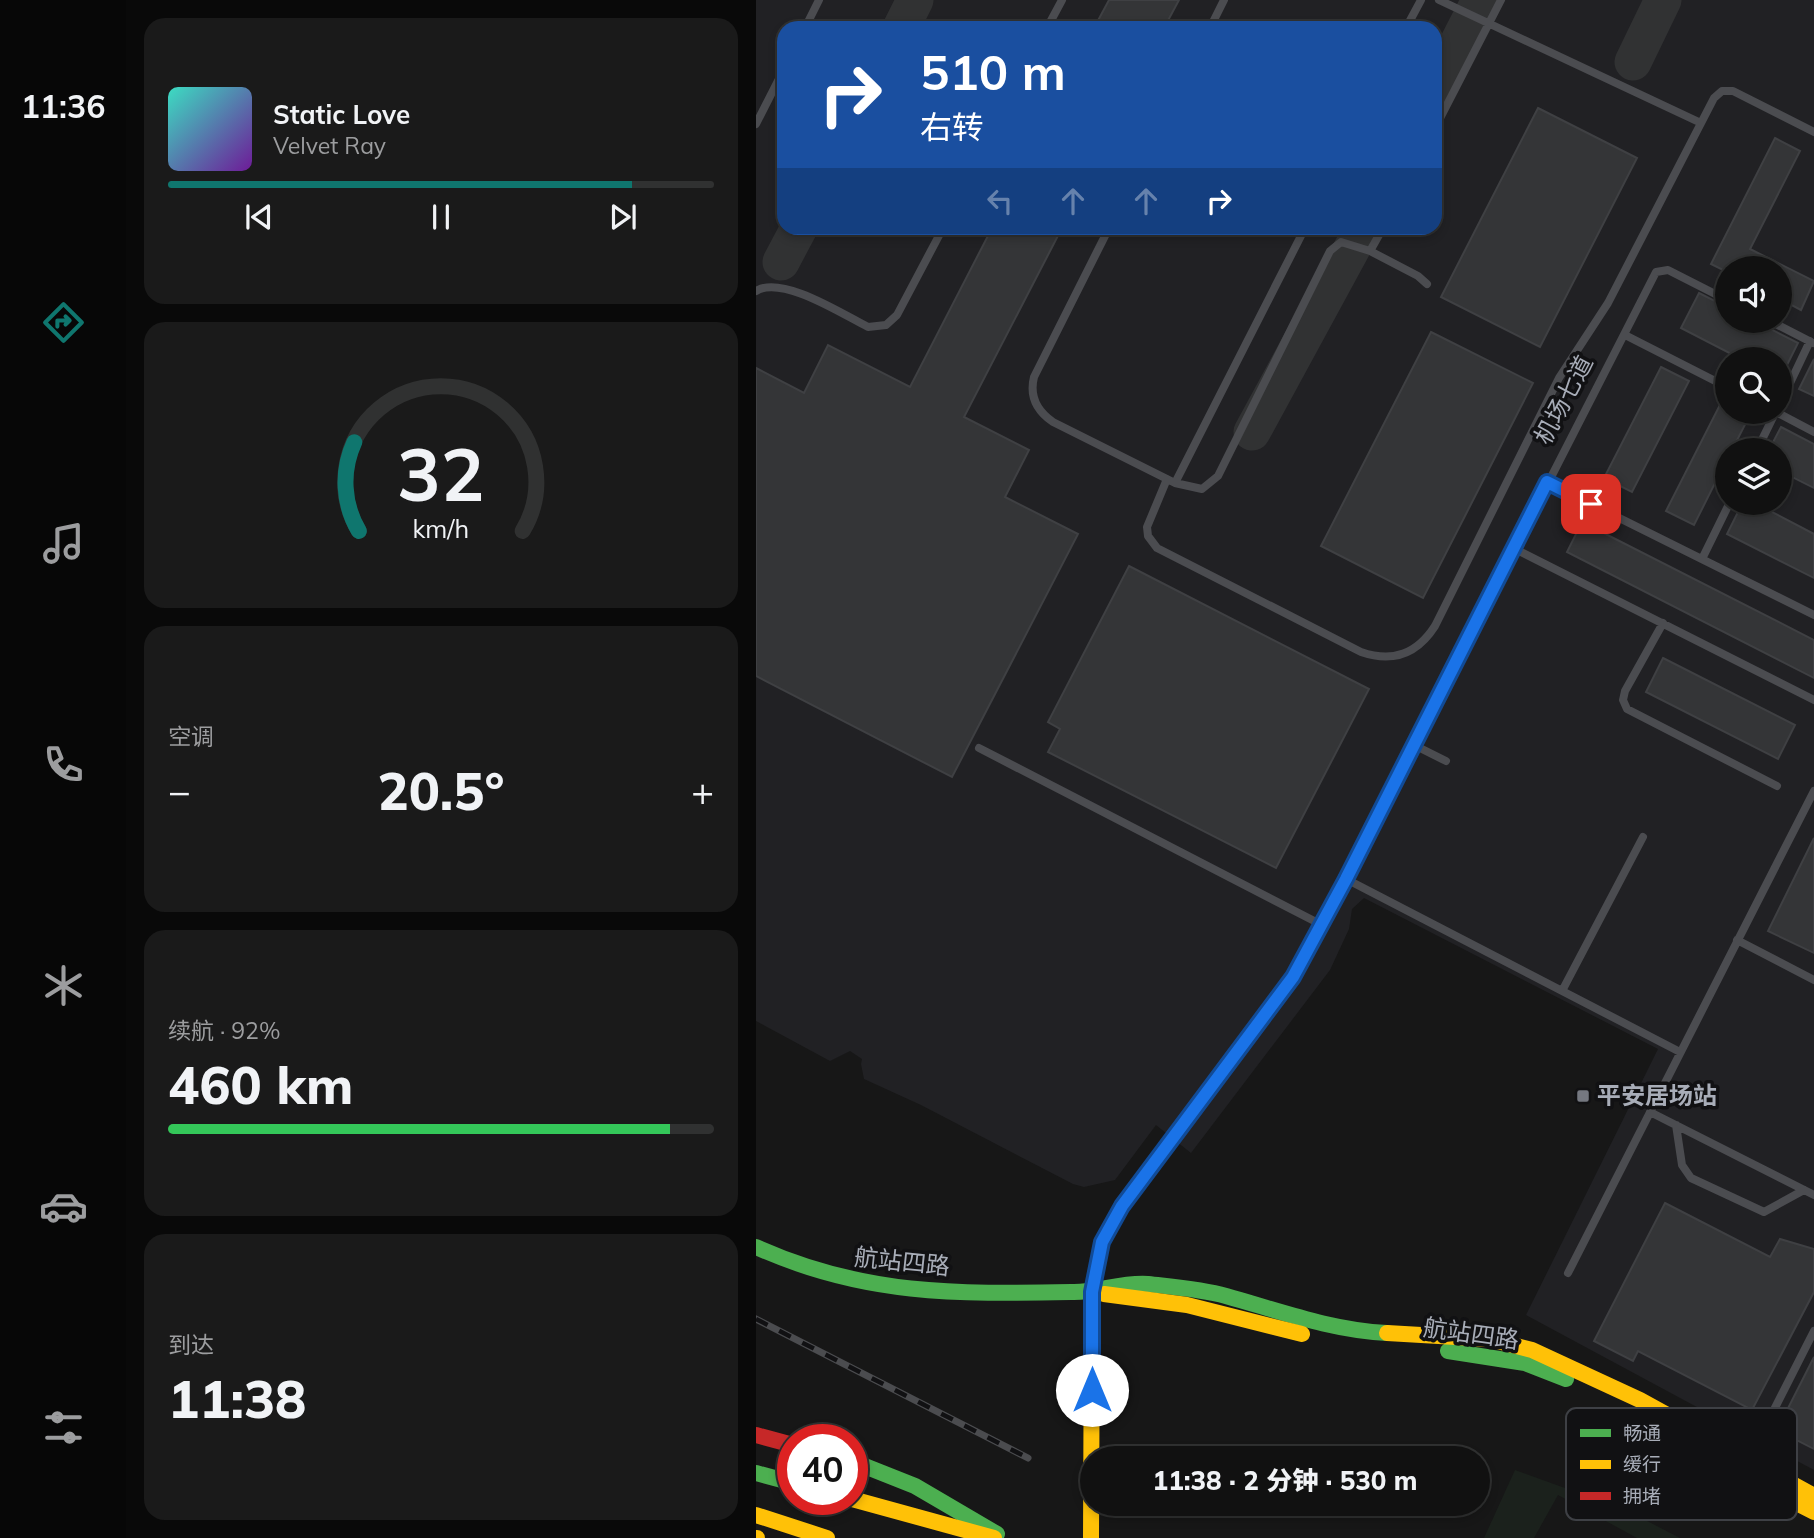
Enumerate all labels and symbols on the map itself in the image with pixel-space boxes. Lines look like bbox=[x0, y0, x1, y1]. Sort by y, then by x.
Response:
street label: 机场七道 bbox=[1527, 350, 1599, 449]
pin bbox=[1561, 474, 1621, 534]
place label: 平安居场站 bbox=[1597, 1080, 1717, 1110]
marker: 平安居场站 bbox=[1575, 1088, 1591, 1104]
street label: 航站四路 bbox=[853, 1241, 951, 1281]
street label: 航站四路 bbox=[1422, 1311, 1521, 1355]
position arrow bbox=[1055, 1353, 1129, 1427]
legend bbox=[1566, 1408, 1797, 1520]
text: 畅通 bbox=[1623, 1421, 1661, 1445]
speed limit sign: 40 bbox=[777, 1424, 868, 1515]
text: 缓行 bbox=[1623, 1452, 1661, 1476]
text: 拥堵 bbox=[1623, 1484, 1661, 1508]

